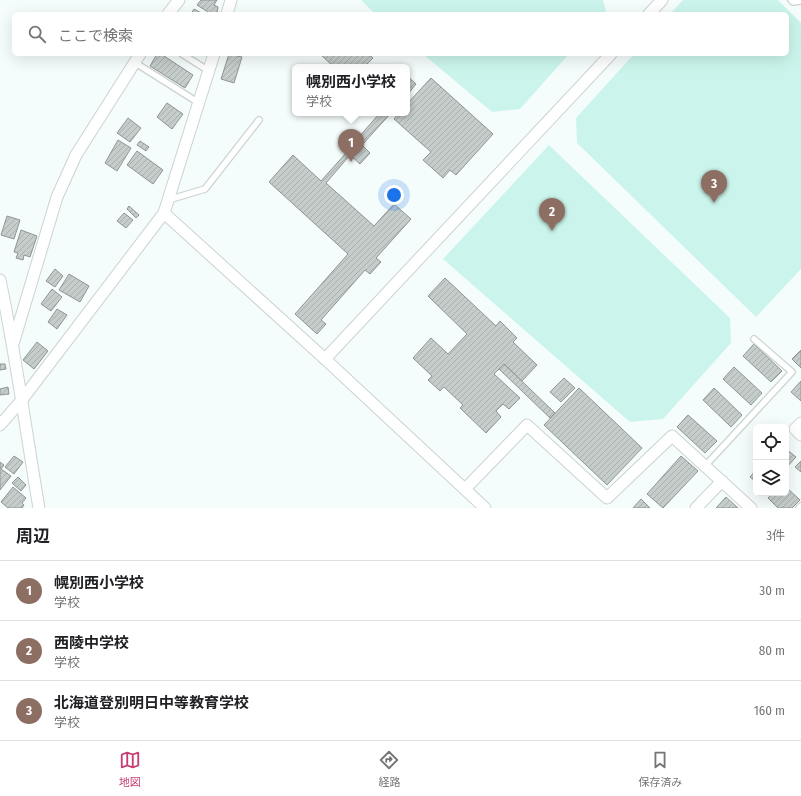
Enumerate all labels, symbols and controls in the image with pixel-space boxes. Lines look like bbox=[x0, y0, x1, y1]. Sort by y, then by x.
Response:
search box bbox=[12, 12, 789, 56]
icon: search bbox=[26, 23, 48, 45]
text: ここで検索 bbox=[58, 27, 133, 45]
popup bbox=[292, 64, 410, 116]
text: 幌別西小学校 bbox=[306, 73, 396, 91]
text: 学校 bbox=[306, 94, 332, 109]
pin: 1 bbox=[338, 129, 364, 162]
pin: 3 bbox=[701, 170, 727, 203]
your location bbox=[384, 185, 404, 205]
pin: 2 bbox=[539, 198, 565, 231]
map controls bbox=[753, 424, 789, 496]
button: locate bbox=[753, 424, 789, 460]
button: layers bbox=[753, 460, 789, 496]
text: 周辺 bbox=[16, 526, 50, 547]
text: 3件 bbox=[766, 528, 785, 543]
text: 幌別西小学校 bbox=[54, 574, 144, 592]
text: 1 bbox=[26, 583, 32, 598]
text: 30 m bbox=[759, 583, 785, 598]
text: 学校 bbox=[54, 595, 80, 610]
text: 西陵中学校 bbox=[54, 634, 129, 652]
text: 2 bbox=[26, 643, 32, 658]
text: 80 m bbox=[759, 643, 785, 658]
text: 学校 bbox=[54, 655, 80, 670]
text: 北海道登別明日中等教育学校 bbox=[54, 694, 249, 712]
text: 3 bbox=[26, 703, 32, 718]
text: 160 m bbox=[754, 703, 785, 718]
text: 学校 bbox=[54, 715, 80, 730]
tab: 地図 bbox=[119, 749, 141, 789]
tab: 経路 bbox=[378, 749, 400, 789]
tab: 保存済み bbox=[638, 749, 682, 789]

